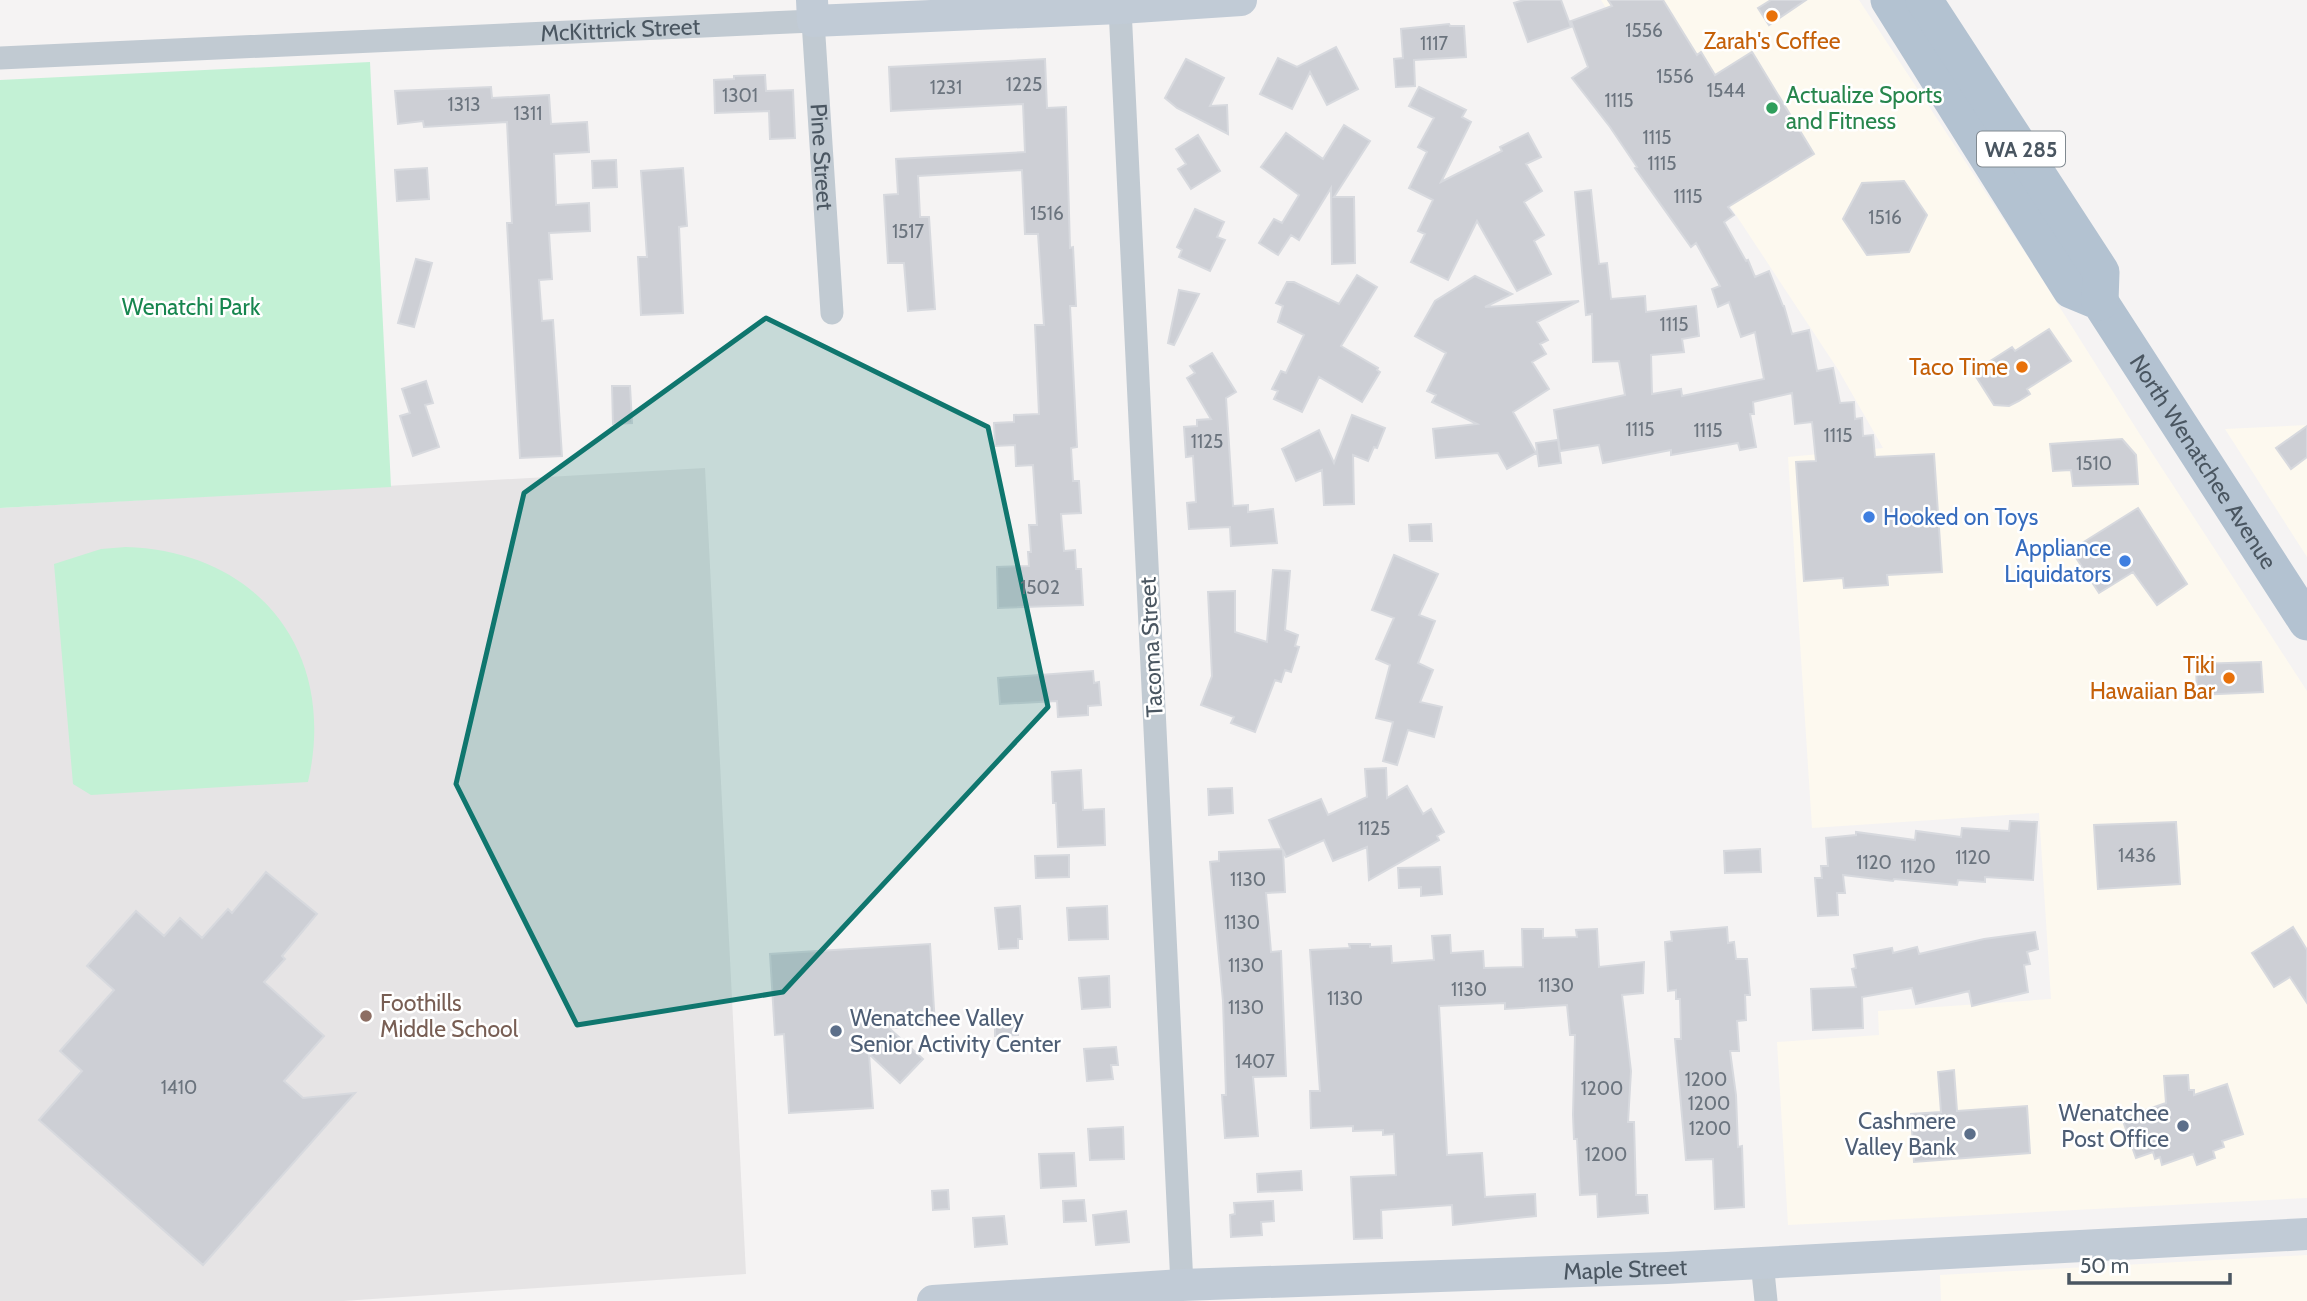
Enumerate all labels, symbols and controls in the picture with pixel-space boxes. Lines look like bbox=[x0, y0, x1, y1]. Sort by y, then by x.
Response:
marker: Zarah's Coffee bbox=[1764, 8, 1780, 24]
street label: McKittrick Street bbox=[540, 12, 701, 47]
house number: 1556 bbox=[1625, 19, 1663, 42]
place label: Zarah's Coffee bbox=[1704, 27, 1841, 55]
house number: 1117 bbox=[1420, 32, 1449, 55]
house number: 1556 bbox=[1656, 65, 1694, 88]
house number: 1225 bbox=[1006, 73, 1042, 96]
house number: 1231 bbox=[930, 76, 962, 99]
house number: 1544 bbox=[1707, 79, 1745, 102]
place label: Actualize Sports and Fitness bbox=[1786, 81, 1942, 135]
house number: 1301 bbox=[722, 84, 758, 107]
house number: 1115 bbox=[1605, 89, 1633, 112]
house number: 1313 bbox=[448, 93, 480, 116]
marker: Actualize Sports and Fitness bbox=[1764, 100, 1780, 116]
house number: 1311 bbox=[514, 102, 542, 125]
street label: Pine Street bbox=[804, 103, 839, 211]
house number: 1115 bbox=[1643, 126, 1671, 149]
road number: WA 285 bbox=[1977, 132, 2065, 166]
house number: 1115 bbox=[1648, 152, 1676, 175]
house number: 1115 bbox=[1674, 185, 1702, 208]
house number: 1516 bbox=[1030, 202, 1064, 225]
house number: 1516 bbox=[1868, 206, 1902, 229]
house number: 1517 bbox=[892, 220, 925, 243]
park label: Wenatchi Park bbox=[122, 293, 261, 321]
house number: 1115 bbox=[1660, 313, 1688, 336]
street label: North Wenatchee Avenue bbox=[2124, 349, 2283, 574]
place label: Taco Time bbox=[1909, 353, 2008, 381]
marker: Taco Time bbox=[2014, 359, 2030, 375]
house number: 1115 bbox=[1626, 418, 1654, 441]
house number: 1115 bbox=[1694, 419, 1722, 442]
house number: 1115 bbox=[1824, 424, 1852, 447]
house number: 1125 bbox=[1191, 430, 1223, 453]
house number: 1510 bbox=[2076, 452, 2112, 475]
place label: Hooked on Toys bbox=[1883, 503, 2038, 531]
marker: Hooked on Toys bbox=[1861, 509, 1877, 525]
place label: Appliance Liquidators bbox=[2004, 534, 2111, 588]
marker: Appliance Liquidators bbox=[2117, 553, 2133, 569]
house number: 1502 bbox=[1020, 576, 1060, 599]
street label: Tacoma Street bbox=[1133, 576, 1169, 718]
place label: Tiki Hawaiian Bar bbox=[2090, 651, 2216, 705]
marker: Tiki Hawaiian Bar bbox=[2221, 670, 2237, 686]
house number: 1125 bbox=[1358, 817, 1390, 840]
house number: 1436 bbox=[2118, 844, 2156, 867]
house number: 1120 bbox=[1955, 846, 1991, 869]
house number: 1120 bbox=[1856, 851, 1892, 874]
house number: 1120 bbox=[1900, 855, 1936, 878]
house number: 1130 bbox=[1230, 868, 1266, 891]
house number: 1130 bbox=[1224, 911, 1260, 934]
house number: 1130 bbox=[1228, 954, 1264, 977]
house number: 1130 bbox=[1538, 974, 1574, 997]
house number: 1130 bbox=[1451, 978, 1487, 1001]
house number: 1130 bbox=[1327, 987, 1363, 1010]
place label: Foothills Middle School bbox=[380, 989, 519, 1043]
house number: 1130 bbox=[1228, 996, 1264, 1019]
place label: Wenatchee Valley Senior Activity Center bbox=[850, 1004, 1061, 1058]
marker: Foothills Middle School bbox=[358, 1008, 374, 1024]
marker: Wenatchee Valley Senior Activity Center bbox=[828, 1023, 844, 1039]
house number: 1407 bbox=[1235, 1050, 1275, 1073]
house number: 1200 bbox=[1685, 1068, 1727, 1091]
house number: 1410 bbox=[161, 1076, 197, 1099]
house number: 1200 bbox=[1581, 1077, 1623, 1100]
house number: 1200 bbox=[1688, 1092, 1730, 1115]
place label: Wenatchee Post Office bbox=[2059, 1099, 2169, 1153]
place label: Cashmere Valley Bank bbox=[1845, 1107, 1957, 1161]
house number: 1200 bbox=[1689, 1117, 1731, 1140]
marker: Wenatchee Post Office bbox=[2175, 1118, 2191, 1134]
marker: Cashmere Valley Bank bbox=[1962, 1126, 1978, 1142]
house number: 1200 bbox=[1585, 1143, 1627, 1166]
scale bar bbox=[2069, 1242, 2230, 1286]
street label: Maple Street bbox=[1563, 1253, 1688, 1286]
text: 50 m bbox=[2080, 1253, 2129, 1278]

